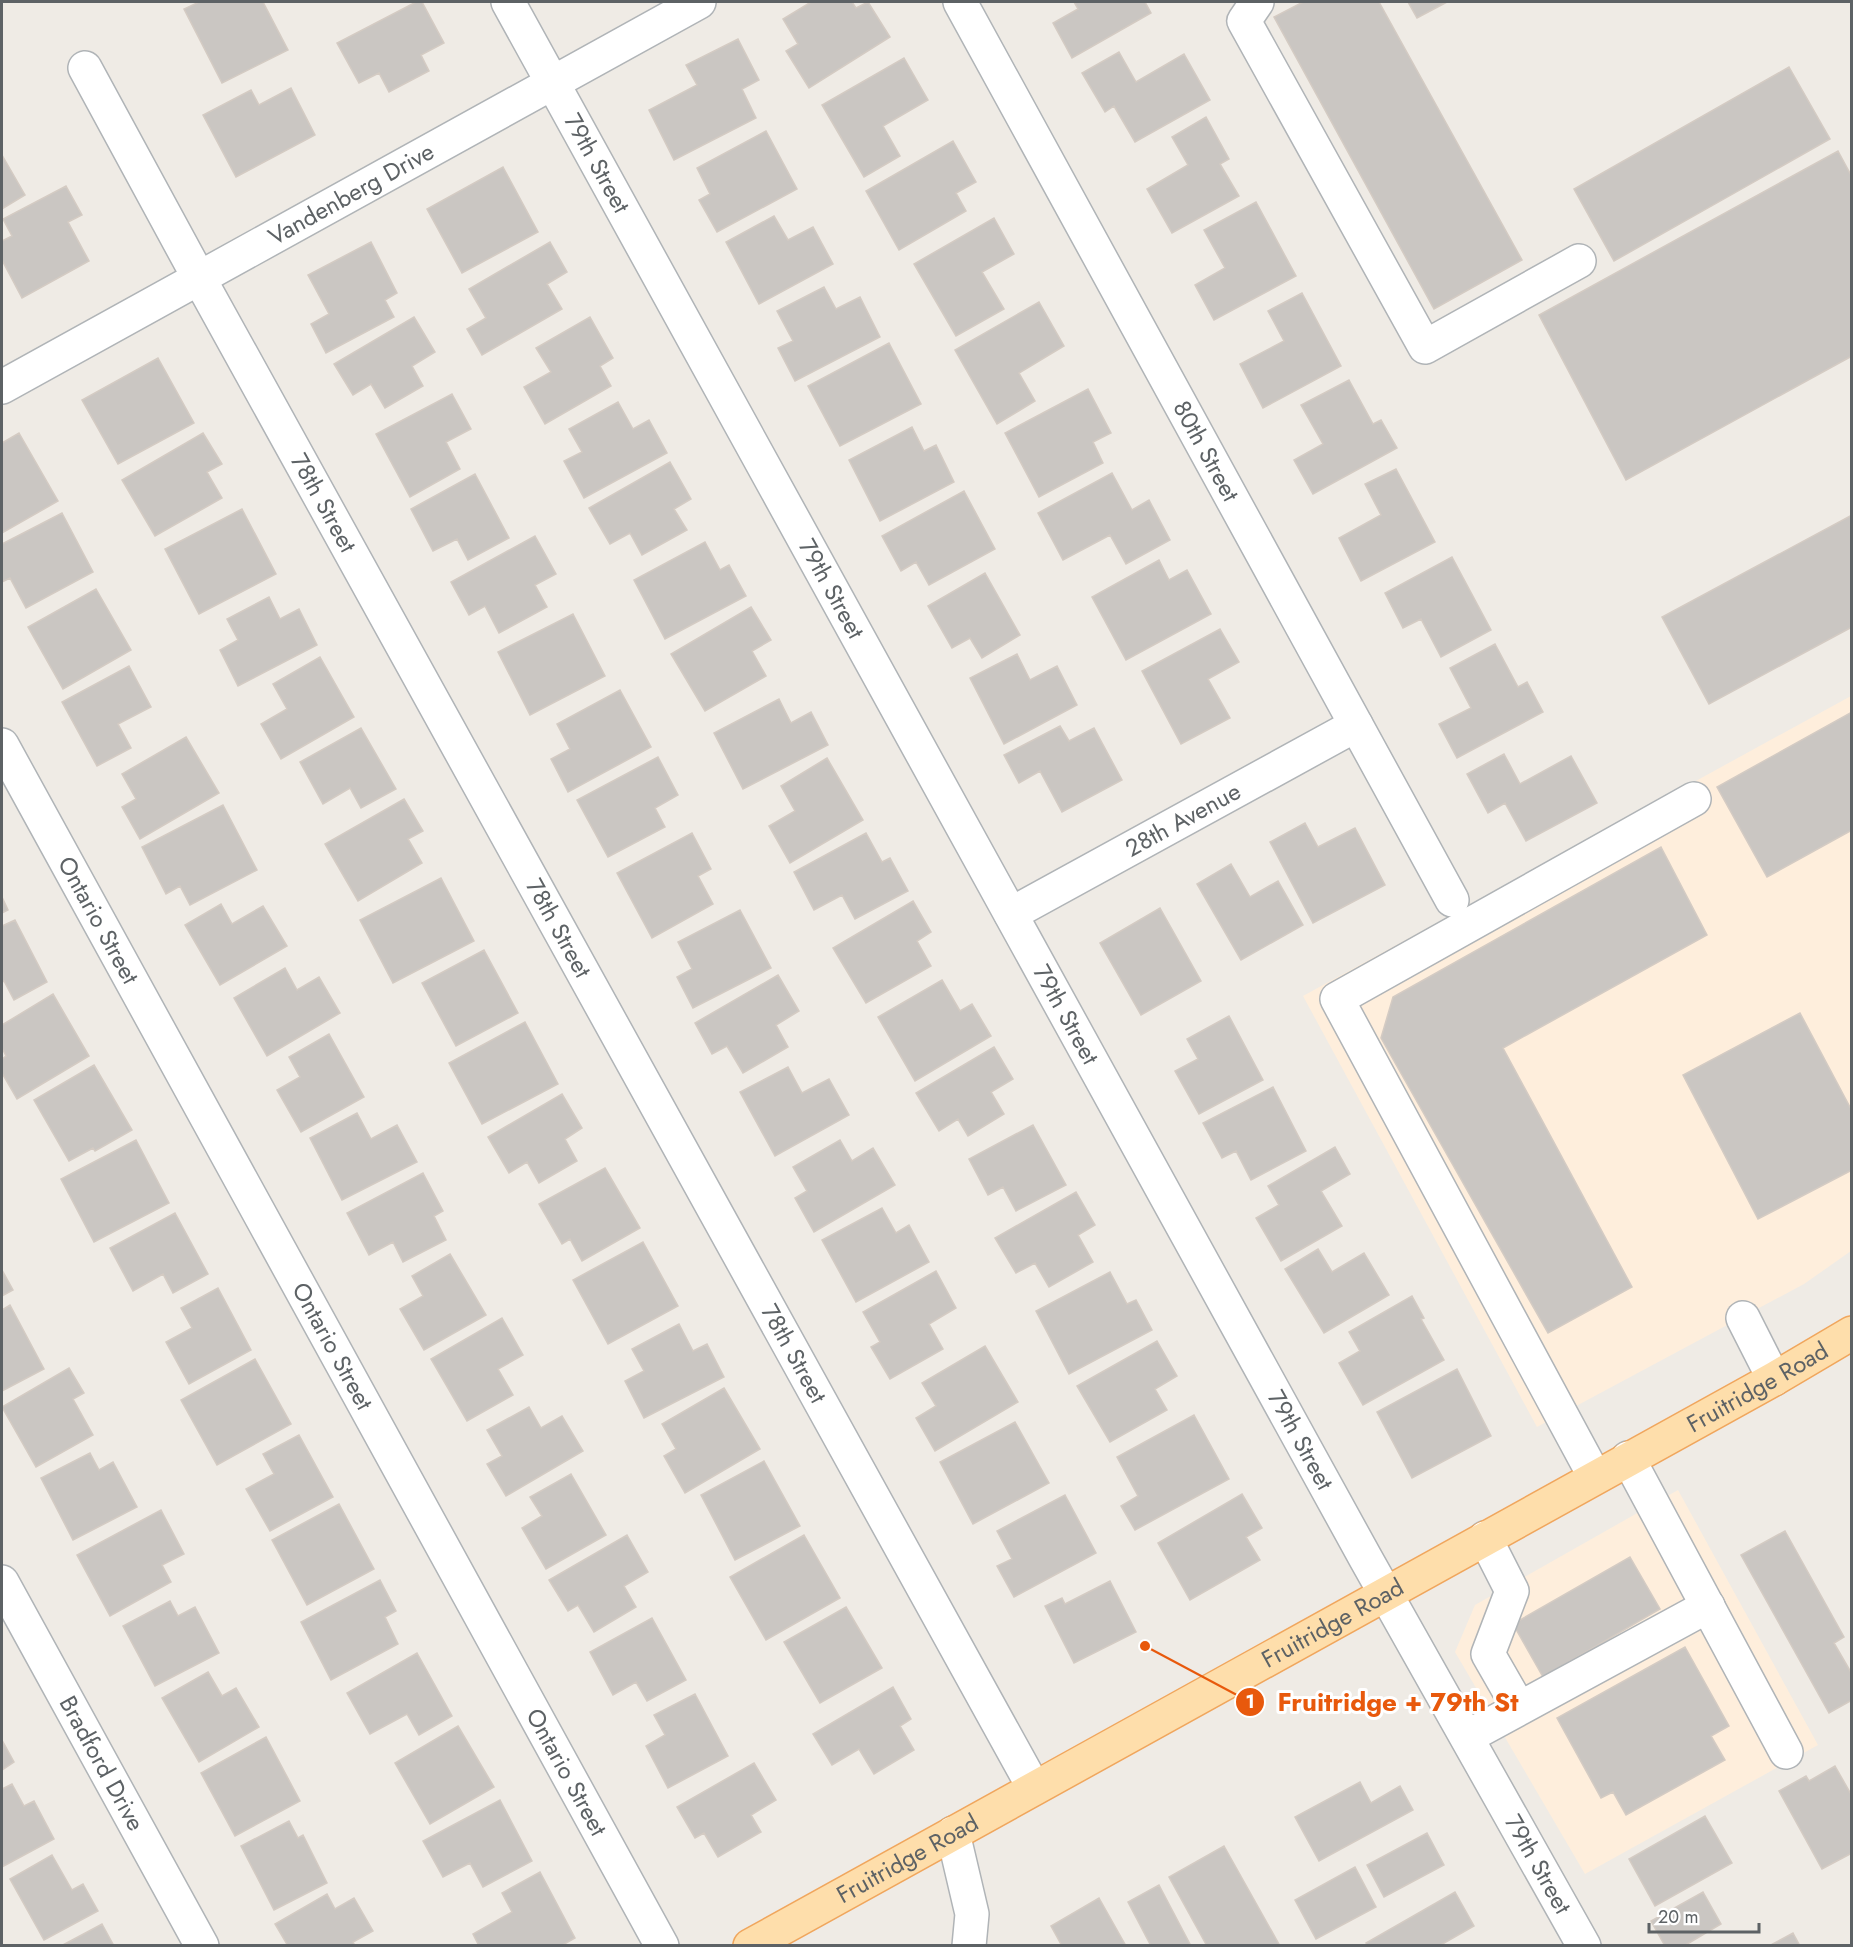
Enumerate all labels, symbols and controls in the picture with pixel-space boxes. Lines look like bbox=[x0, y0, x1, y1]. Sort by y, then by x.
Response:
street label: 79th Street bbox=[556, 107, 639, 219]
street label: Vandenberg Drive bbox=[262, 134, 440, 254]
street label: 80th Street bbox=[1165, 394, 1248, 508]
street label: 78th Street bbox=[282, 447, 366, 559]
street label: 79th Street bbox=[790, 532, 874, 645]
street label: 28th Avenue bbox=[1118, 773, 1247, 865]
street label: Ontario Street bbox=[49, 850, 148, 990]
street label: 78th Street bbox=[517, 872, 601, 984]
street label: 79th Street bbox=[1025, 958, 1108, 1071]
street label: Ontario Street bbox=[284, 1276, 382, 1416]
street label: 78th Street bbox=[753, 1297, 836, 1410]
street label: Fruitridge Road bbox=[1680, 1333, 1835, 1441]
street label: 79th Street bbox=[1259, 1384, 1343, 1496]
street label: Fruitridge Road bbox=[1255, 1569, 1410, 1676]
callout: Fruitridge + 79th St bbox=[1235, 1680, 1530, 1724]
text: Fruitridge + 79th St bbox=[1277, 1683, 1519, 1721]
street label: Bradford Drive bbox=[51, 1689, 153, 1837]
text: 1 bbox=[1245, 1689, 1255, 1715]
street label: Ontario Street bbox=[518, 1702, 616, 1842]
street label: Fruitridge Road bbox=[830, 1805, 985, 1912]
street label: 79th Street bbox=[1496, 1808, 1581, 1920]
scale bar bbox=[1649, 1896, 1758, 1934]
text: 20 m bbox=[1658, 1904, 1698, 1930]

